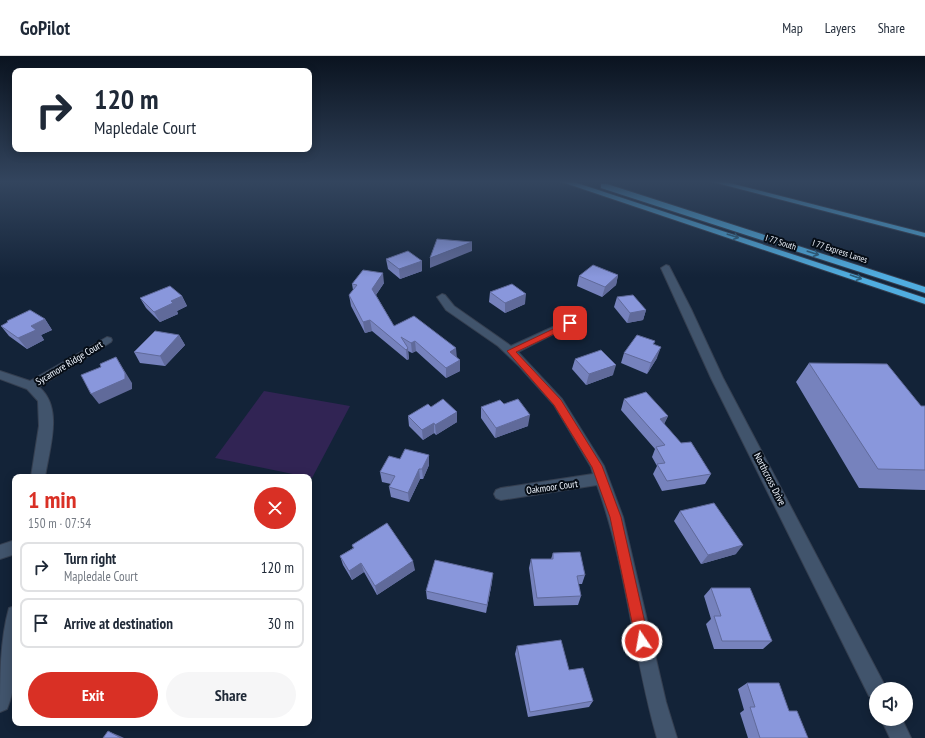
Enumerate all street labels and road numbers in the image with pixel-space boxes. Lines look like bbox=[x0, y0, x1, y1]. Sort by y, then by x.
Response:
street label: I 77 South bbox=[764, 232, 798, 252]
street label: I 77 Express Lanes bbox=[811, 237, 869, 265]
street label: Sycamore Ridge Court bbox=[33, 338, 105, 388]
street label: Northcross Drive bbox=[751, 450, 789, 508]
street label: Oakmoor Court bbox=[525, 477, 579, 497]

